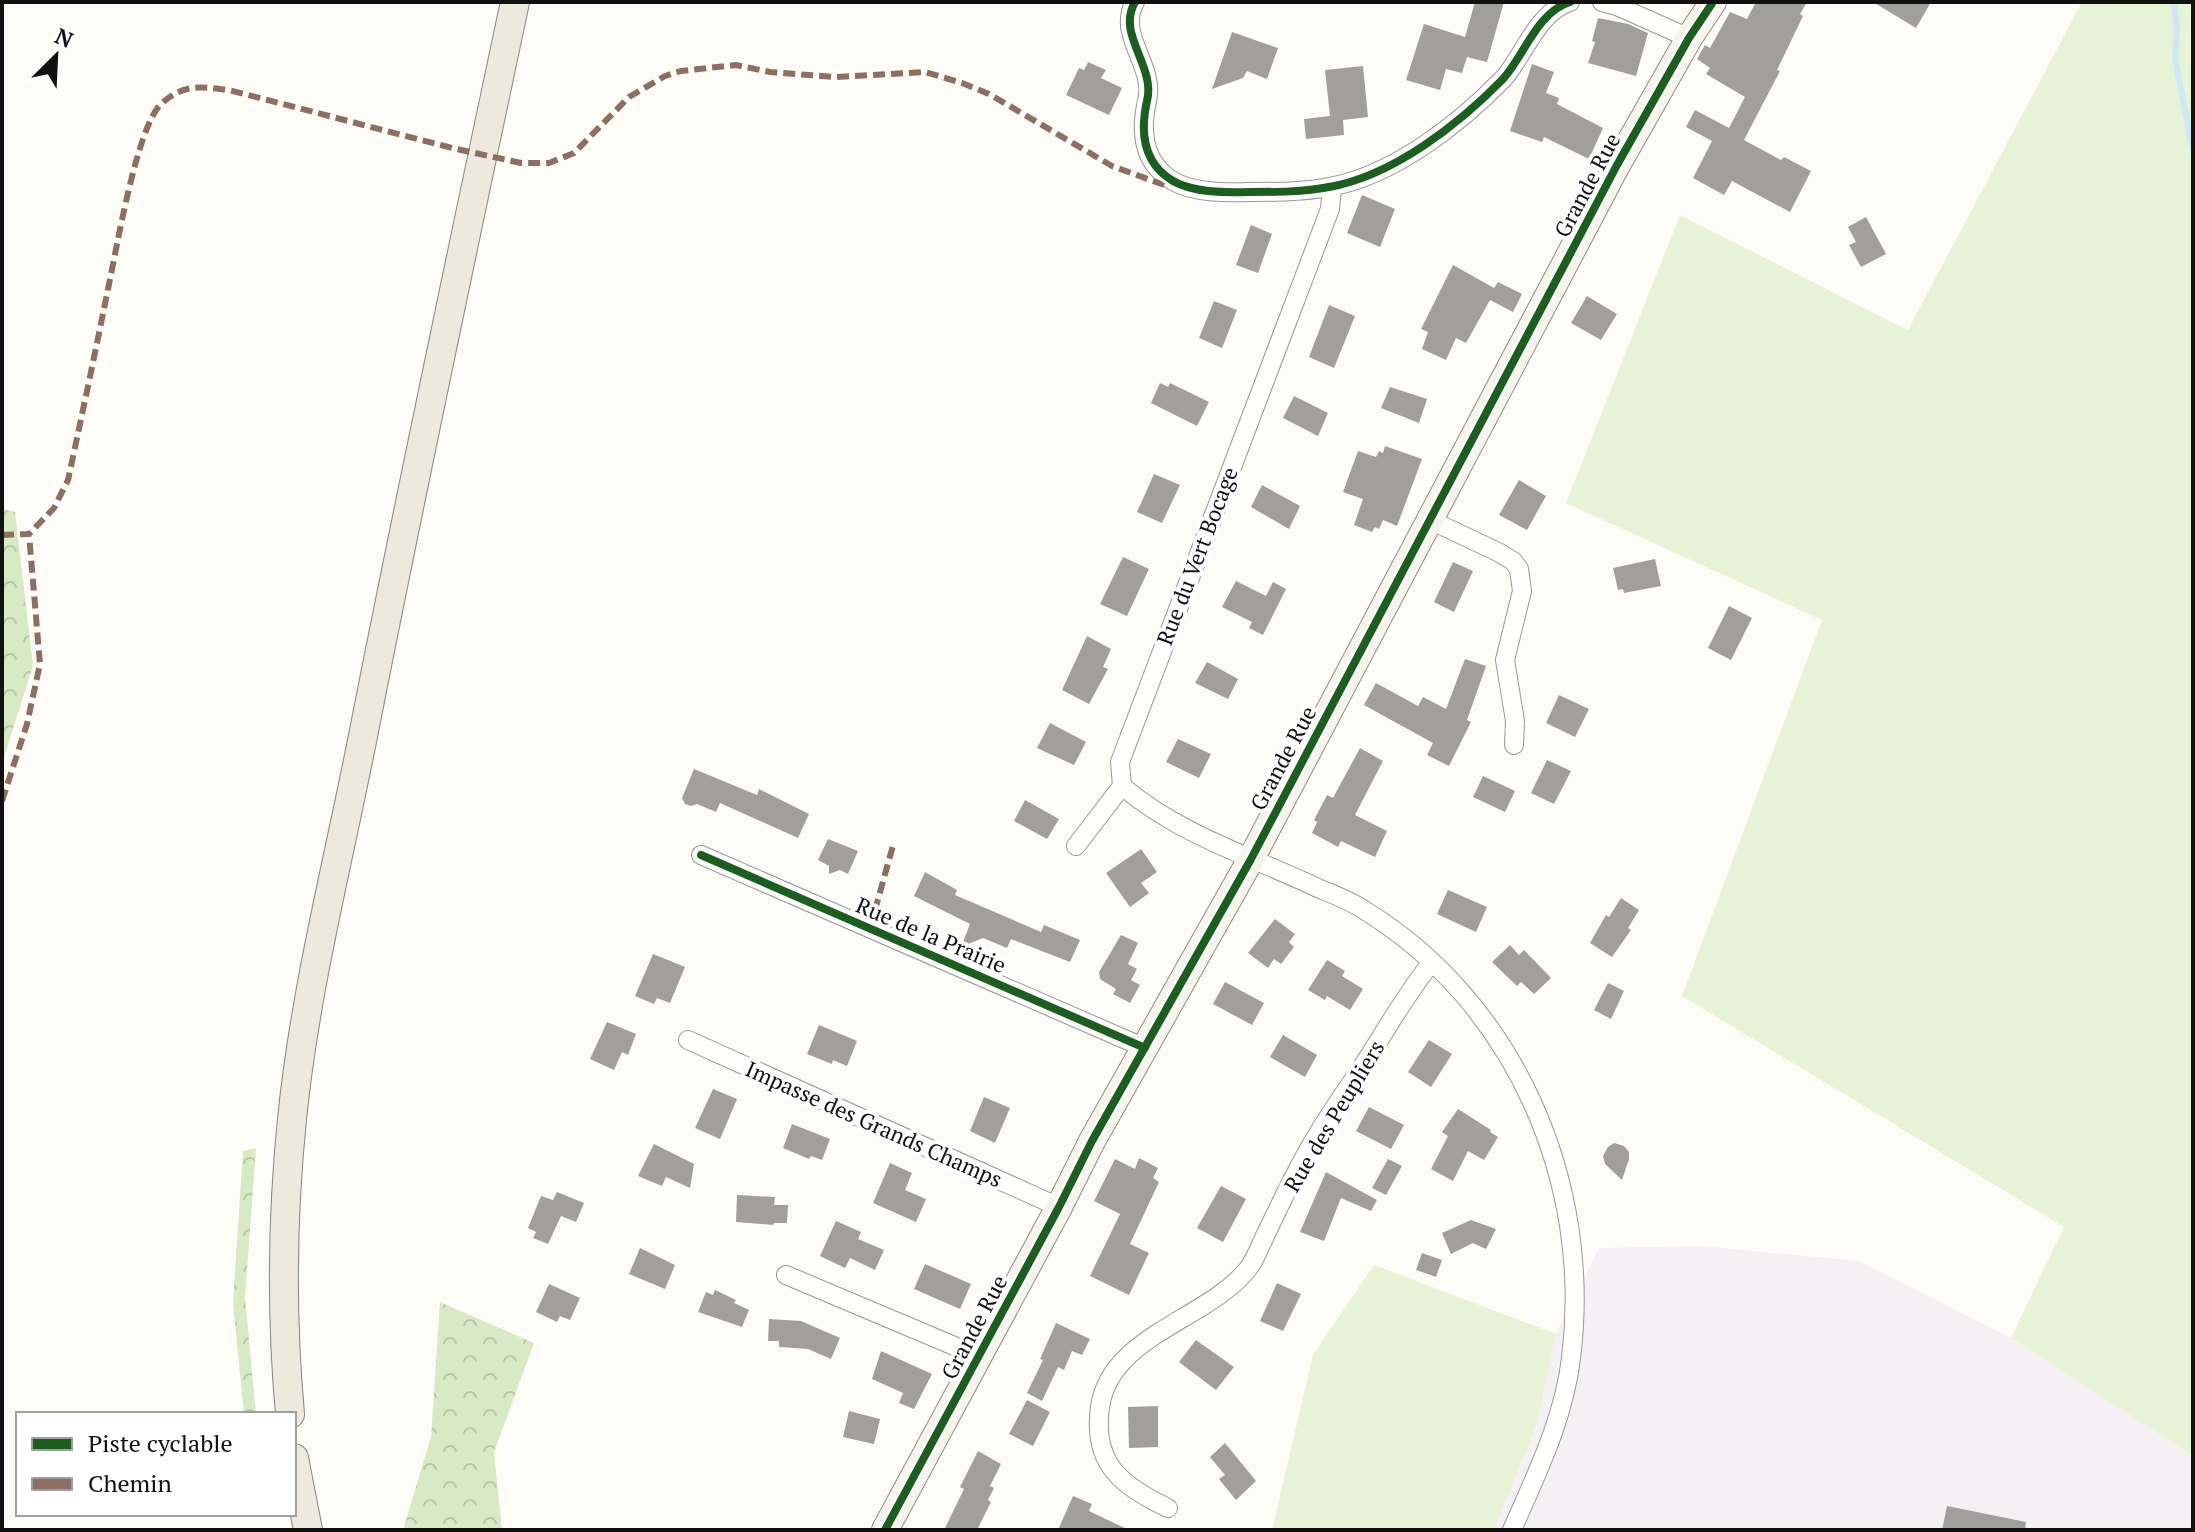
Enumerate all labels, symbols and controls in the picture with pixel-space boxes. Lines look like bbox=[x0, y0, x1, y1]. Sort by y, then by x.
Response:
north arrow bbox=[16, 16, 96, 96]
text: N bbox=[51, 21, 78, 54]
street label: Grande Rue bbox=[1547, 128, 1626, 242]
street label: Rue du Vert Bocage bbox=[1149, 463, 1244, 649]
street label: Grande Rue bbox=[1243, 701, 1322, 815]
street label: Rue de la Prairie bbox=[852, 890, 1011, 979]
street label: Rue des Peupliers bbox=[1277, 1035, 1390, 1197]
street label: Impasse des Grands Champs bbox=[741, 1054, 1007, 1193]
street label: Grande Rue bbox=[934, 1270, 1013, 1384]
legend bbox=[16, 1412, 296, 1516]
text: Piste cyclable bbox=[88, 1427, 233, 1459]
text: Chemin bbox=[88, 1467, 172, 1499]

